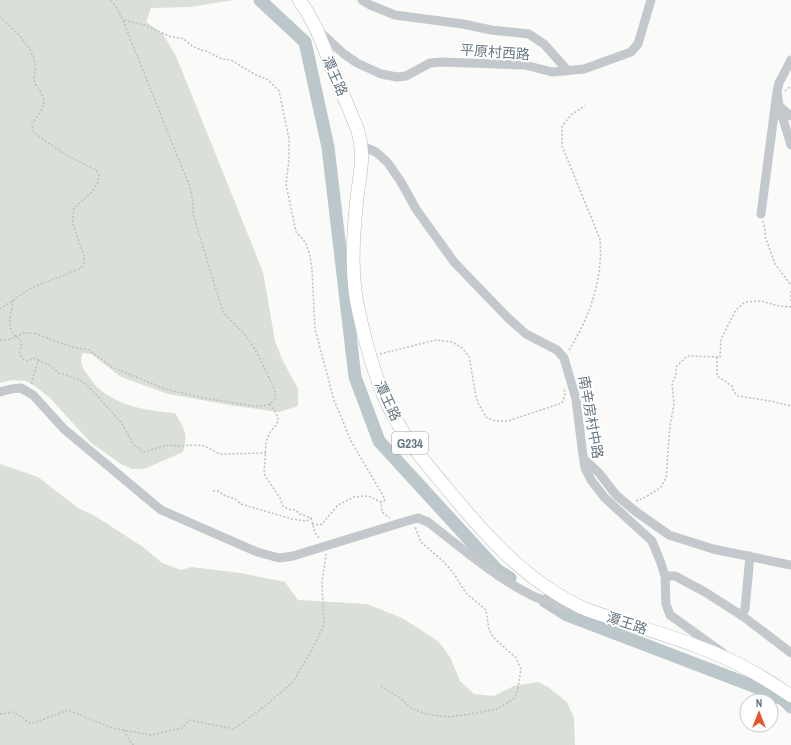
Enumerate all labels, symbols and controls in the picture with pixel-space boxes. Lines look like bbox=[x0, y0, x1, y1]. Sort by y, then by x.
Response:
street label: 平原村西路 bbox=[459, 41, 531, 63]
street label: 潭王路 bbox=[318, 53, 352, 99]
street label: 南辛房村中路 bbox=[575, 374, 607, 460]
street label: 潭王路 bbox=[371, 378, 405, 424]
road number: G234 bbox=[392, 432, 428, 454]
street label: 潭王路 bbox=[604, 608, 650, 638]
north arrow bbox=[739, 693, 779, 733]
text: N bbox=[756, 696, 762, 710]

